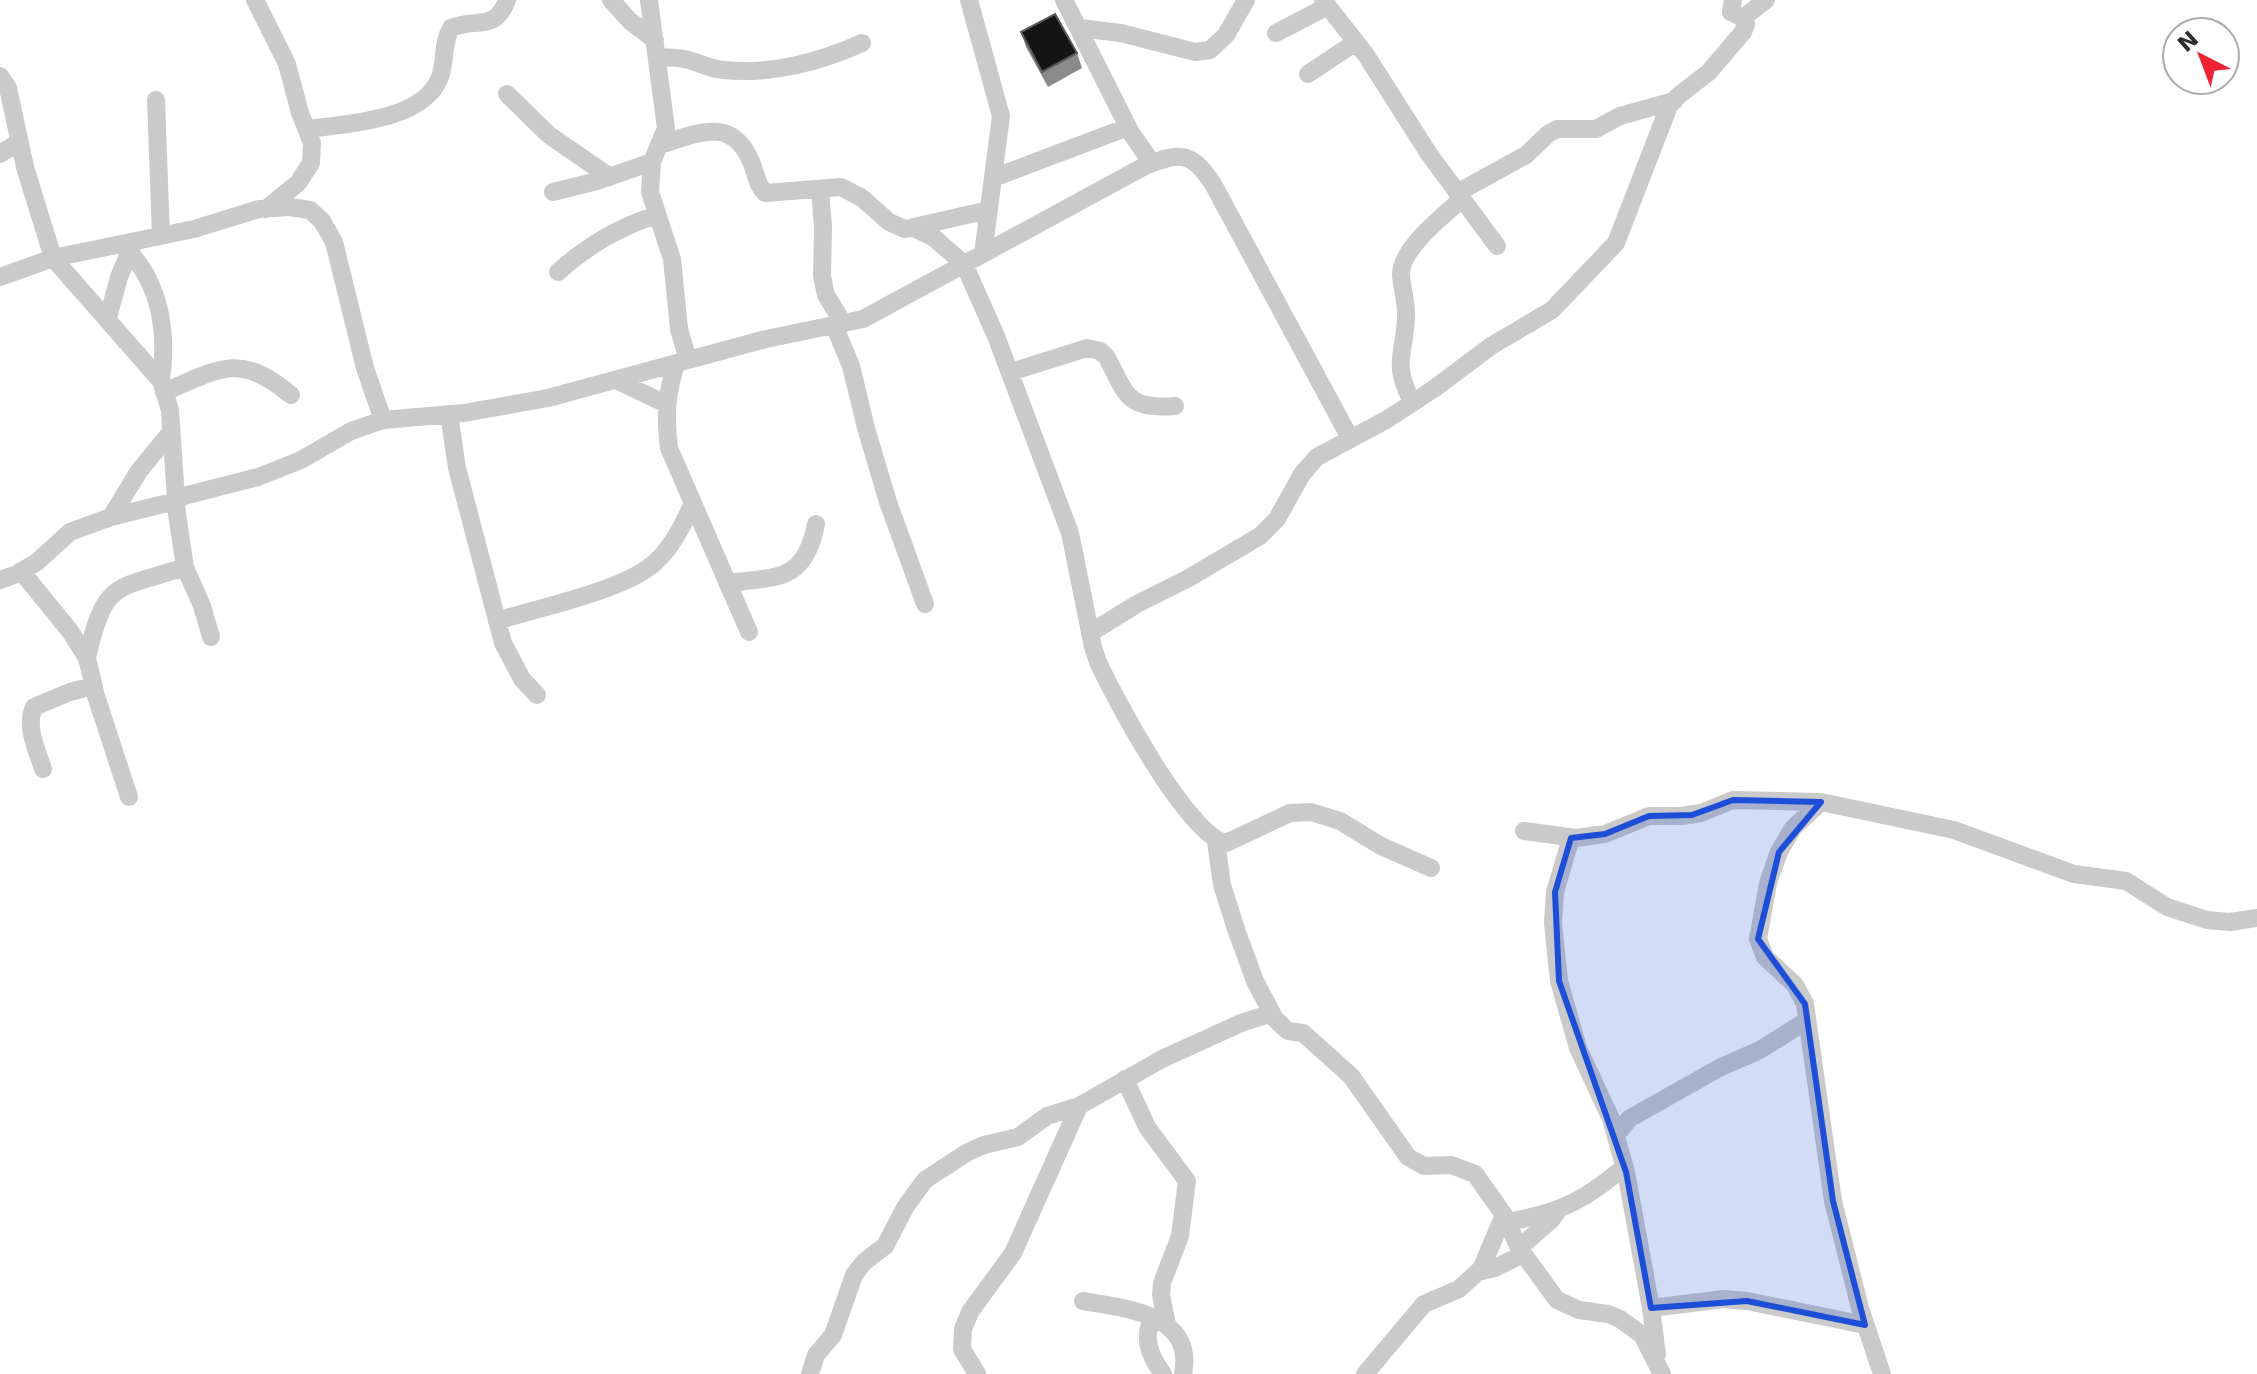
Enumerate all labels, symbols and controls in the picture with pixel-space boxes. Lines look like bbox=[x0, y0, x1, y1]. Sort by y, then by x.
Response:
north arrow bbox=[2161, 16, 2241, 96]
text: N bbox=[2173, 26, 2203, 57]

